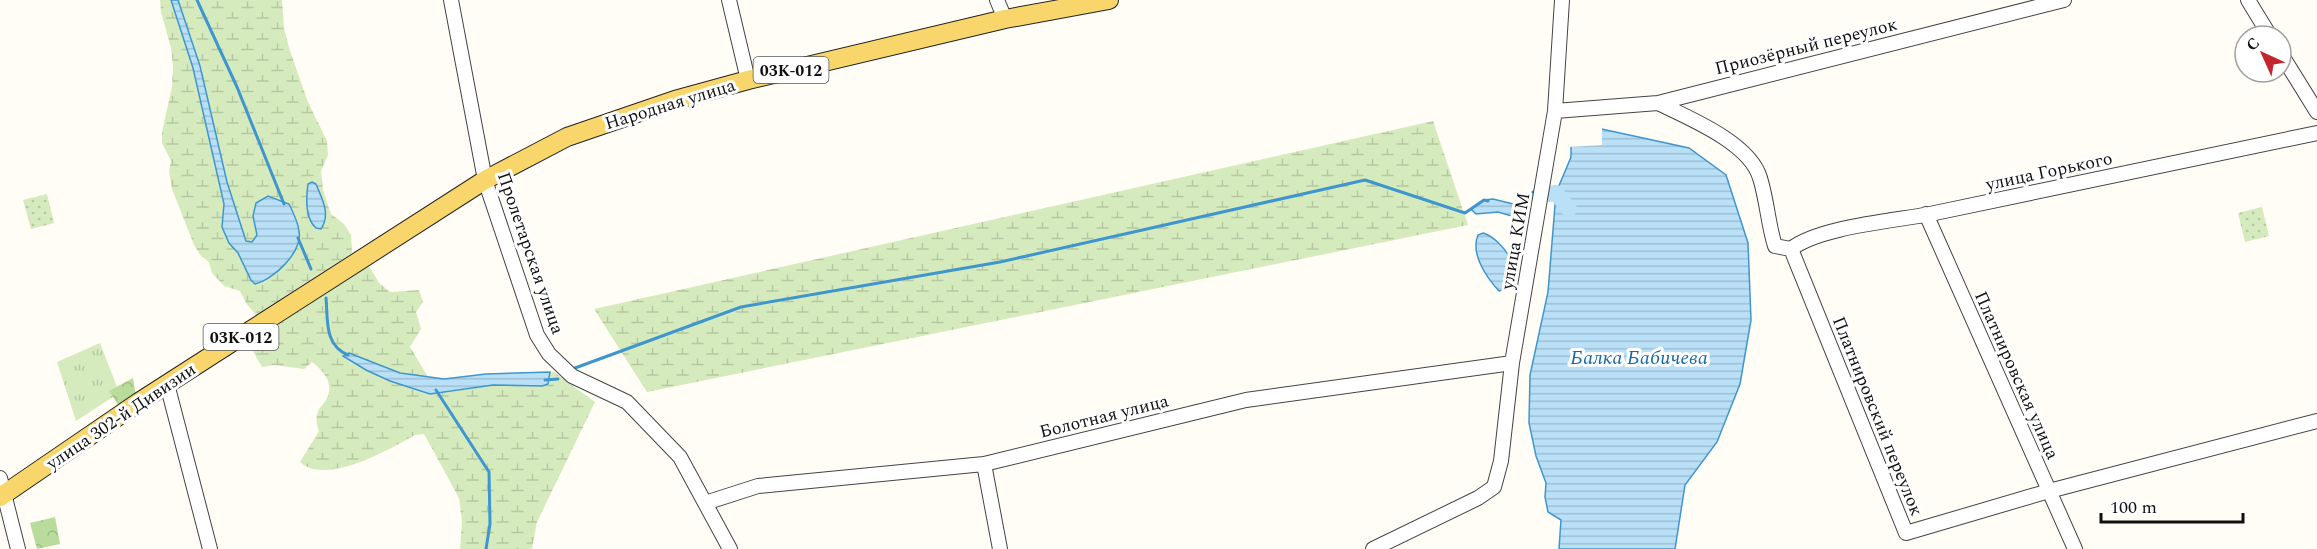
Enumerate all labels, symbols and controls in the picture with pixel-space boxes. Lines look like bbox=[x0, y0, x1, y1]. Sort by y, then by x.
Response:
street label: Приозёрный переулок bbox=[1712, 11, 1900, 82]
north arrow bbox=[2233, 24, 2293, 84]
text: С bbox=[2241, 32, 2266, 57]
road number: 03К-012 bbox=[754, 57, 828, 83]
street label: Народная улица bbox=[602, 72, 739, 137]
street label: улица Горького bbox=[1982, 145, 2115, 198]
street label: Пролетарская улица bbox=[490, 168, 571, 338]
street label: улица КИМ bbox=[1494, 190, 1537, 293]
street label: Платнировская улица bbox=[1967, 287, 2066, 464]
street label: Платнировский переулок bbox=[1825, 312, 1930, 520]
road number: 03К-012 bbox=[204, 324, 278, 350]
water label: Балка Бабичева bbox=[1570, 343, 1708, 373]
street label: улица 302-й Дивизии bbox=[40, 356, 202, 477]
street label: Болотная улица bbox=[1037, 387, 1172, 446]
scale bar bbox=[2101, 486, 2244, 524]
text: 100 m bbox=[2110, 494, 2157, 521]

